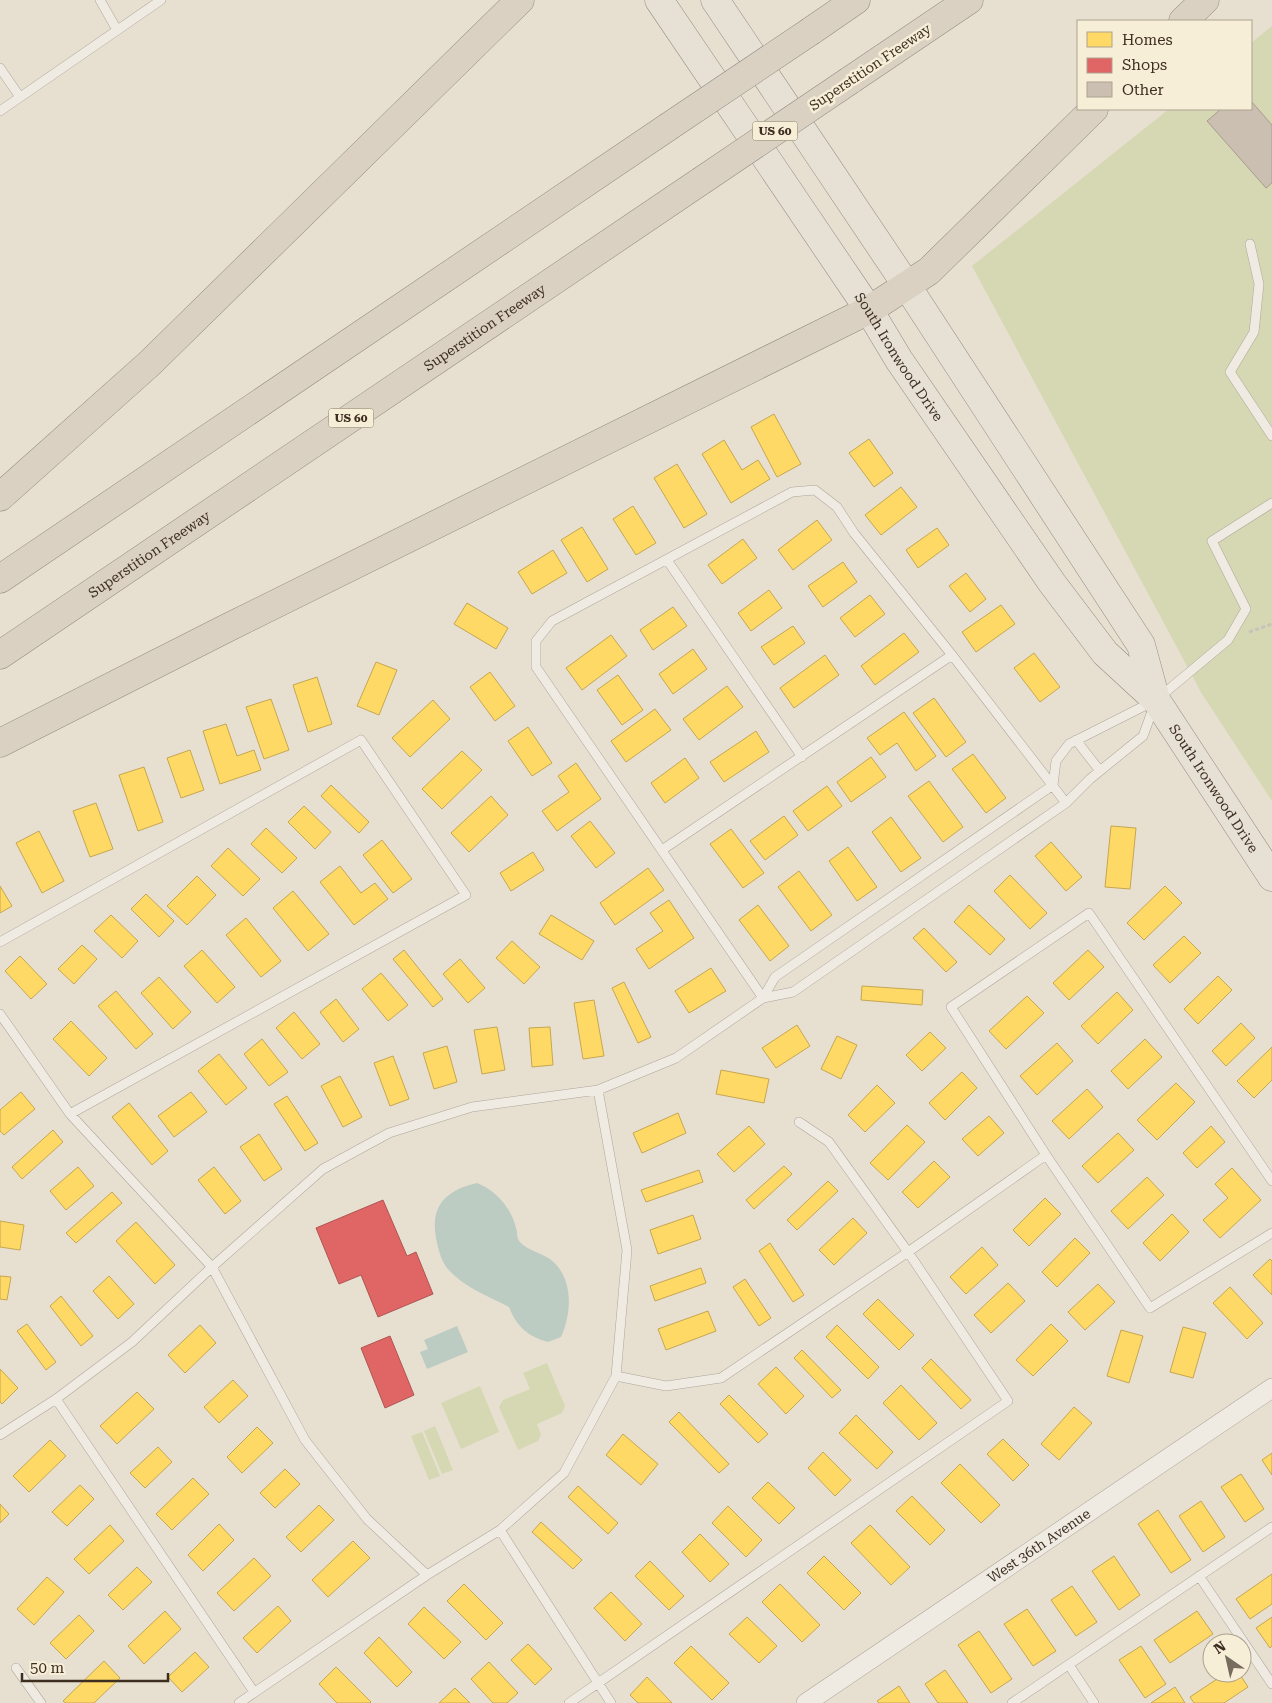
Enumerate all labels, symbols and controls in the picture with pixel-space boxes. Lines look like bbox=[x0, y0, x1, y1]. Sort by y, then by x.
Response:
street label: Superstition Freeway bbox=[806, 20, 934, 114]
legend bbox=[1077, 20, 1252, 110]
text: Homes bbox=[1122, 31, 1173, 49]
text: Shops bbox=[1122, 56, 1167, 74]
text: Other bbox=[1122, 81, 1164, 99]
road number: US 60 bbox=[752, 122, 798, 140]
street label: Superstition Freeway bbox=[421, 280, 549, 374]
street label: South Ironwood Drive bbox=[851, 289, 947, 424]
road number: US 60 bbox=[328, 408, 374, 428]
street label: Superstition Freeway bbox=[85, 507, 214, 601]
street label: South Ironwood Drive bbox=[1166, 721, 1262, 856]
street label: West 36th Avenue bbox=[984, 1505, 1093, 1586]
north arrow bbox=[1202, 1633, 1252, 1683]
text: N bbox=[1211, 1637, 1229, 1657]
scale bar bbox=[22, 1650, 169, 1682]
text: 50 m bbox=[30, 1659, 65, 1677]

